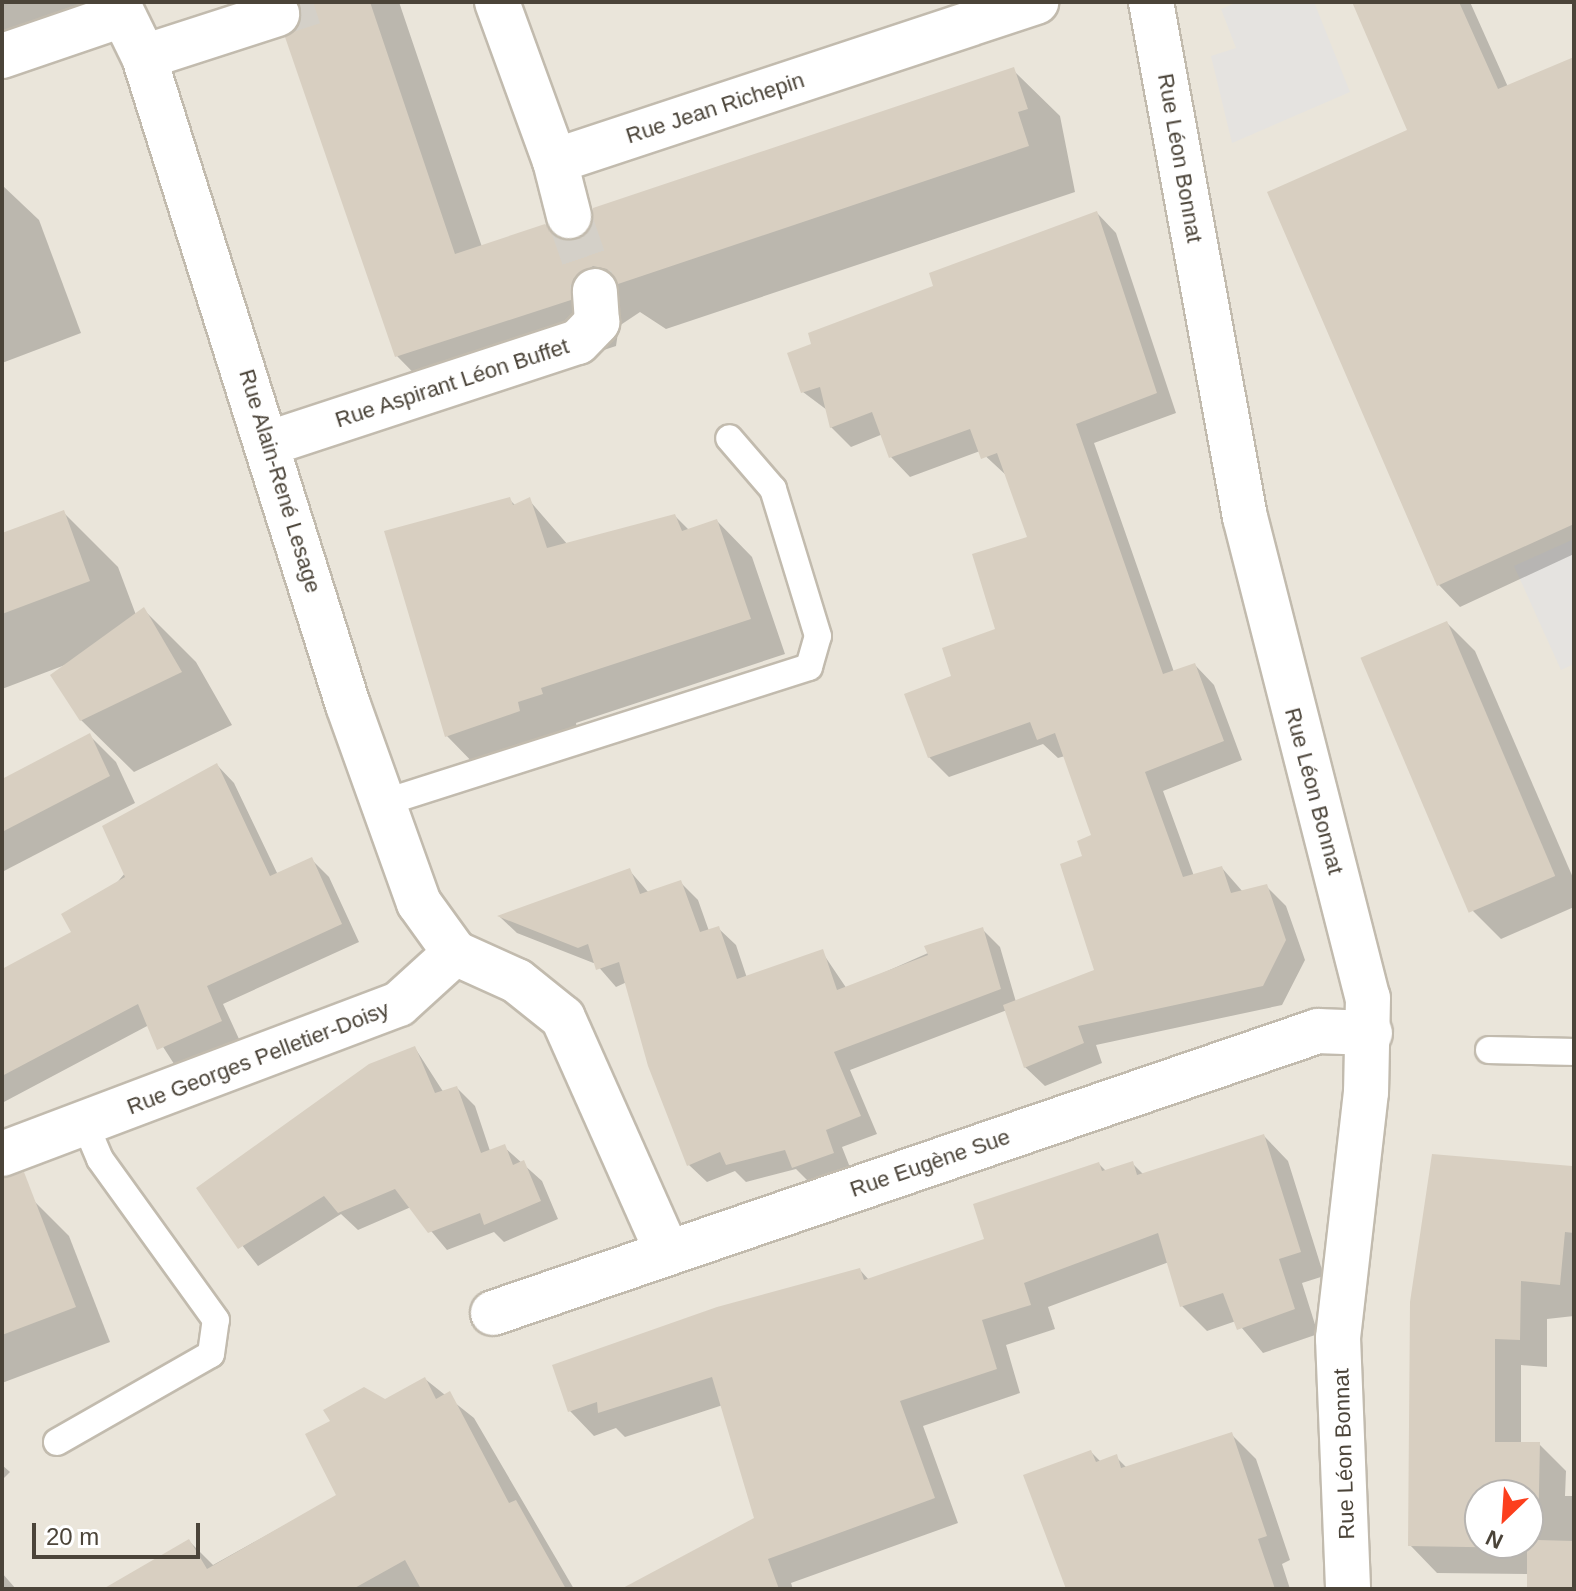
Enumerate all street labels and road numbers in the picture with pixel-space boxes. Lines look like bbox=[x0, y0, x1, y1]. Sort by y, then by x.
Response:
street label: Rue Jean Richepin bbox=[623, 67, 807, 149]
street label: Rue Léon Bonnat bbox=[1152, 71, 1208, 245]
street label: Rue Aspirant Léon Buffet bbox=[331, 333, 573, 433]
street label: Rue Alain-René Lesage bbox=[233, 365, 327, 597]
street label: Rue Léon Bonnat bbox=[1279, 705, 1349, 877]
street label: Rue Georges Pelletier-Doisy bbox=[123, 996, 393, 1120]
street label: Rue Eugène Sue bbox=[846, 1123, 1014, 1203]
street label: Rue Léon Bonnat bbox=[1328, 1368, 1360, 1540]

